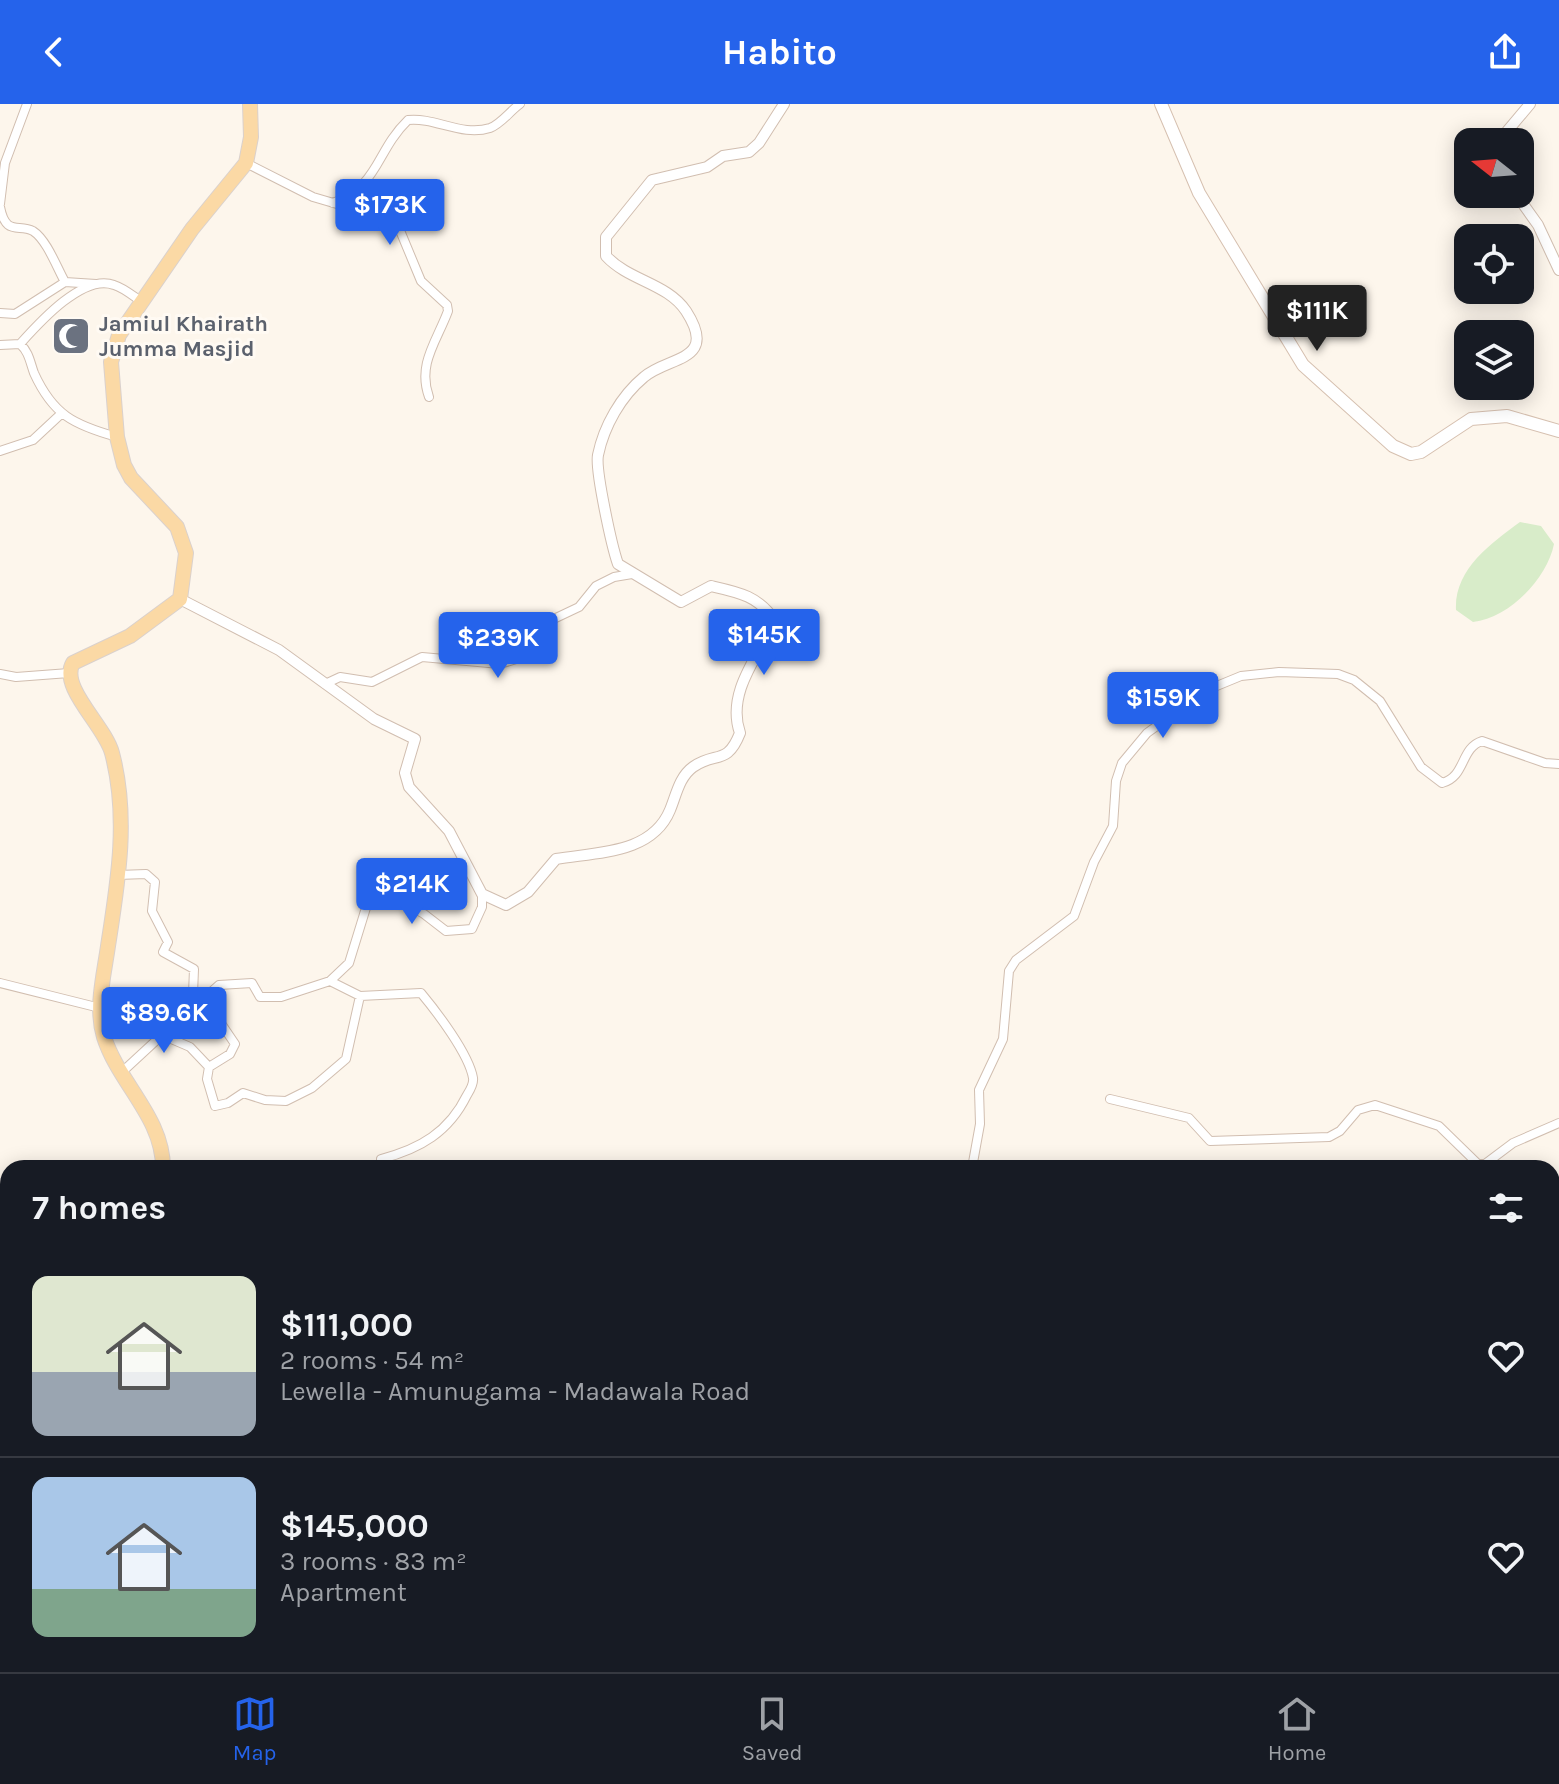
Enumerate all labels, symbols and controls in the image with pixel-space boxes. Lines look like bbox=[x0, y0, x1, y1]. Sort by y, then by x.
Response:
icon: back bbox=[32, 30, 76, 74]
icon: share bbox=[1483, 30, 1527, 74]
text: Habito bbox=[722, 31, 837, 73]
north arrow bbox=[1454, 128, 1534, 208]
map controls bbox=[1454, 128, 1534, 400]
pin: $173K bbox=[334, 179, 446, 247]
text: $173K bbox=[353, 189, 427, 220]
button: locate bbox=[1454, 224, 1534, 304]
pin: $111K bbox=[1261, 285, 1373, 353]
text: $111K bbox=[1286, 295, 1348, 326]
place label: Jamiul Khairath Jumma Masjid bbox=[99, 311, 268, 362]
mosque icon: Jamiul Khairath Jumma Masjid bbox=[50, 315, 92, 357]
button: layers bbox=[1454, 320, 1534, 400]
pin: $145K bbox=[708, 609, 820, 677]
pin: $239K bbox=[442, 612, 554, 680]
text: $145K bbox=[727, 619, 801, 650]
text: $239K bbox=[457, 622, 539, 653]
pin: $159K bbox=[1107, 672, 1219, 740]
text: $159K bbox=[1125, 682, 1201, 713]
pin: $214K bbox=[356, 858, 468, 926]
text: $214K bbox=[374, 868, 450, 899]
pin: $89.6K bbox=[99, 987, 229, 1055]
text: $89.6K bbox=[120, 997, 208, 1028]
icon: filters bbox=[1484, 1186, 1528, 1230]
text: 7 homes bbox=[32, 1188, 166, 1228]
text: $111,000 bbox=[280, 1305, 413, 1345]
icon: home bbox=[96, 1308, 192, 1404]
icon: heart bbox=[1484, 1334, 1528, 1378]
text: 2 rooms · 54 m² bbox=[280, 1345, 464, 1376]
text: Lewella - Amunugama - Madawala Road bbox=[280, 1376, 750, 1407]
text: $145,000 bbox=[280, 1506, 429, 1546]
icon: home bbox=[96, 1509, 192, 1605]
icon: heart bbox=[1484, 1535, 1528, 1579]
text: 3 rooms · 83 m² bbox=[280, 1546, 467, 1577]
text: Apartment bbox=[280, 1577, 407, 1608]
tab: Map bbox=[233, 1692, 277, 1766]
tab: Saved bbox=[742, 1692, 803, 1766]
tab: Home bbox=[1268, 1692, 1326, 1766]

